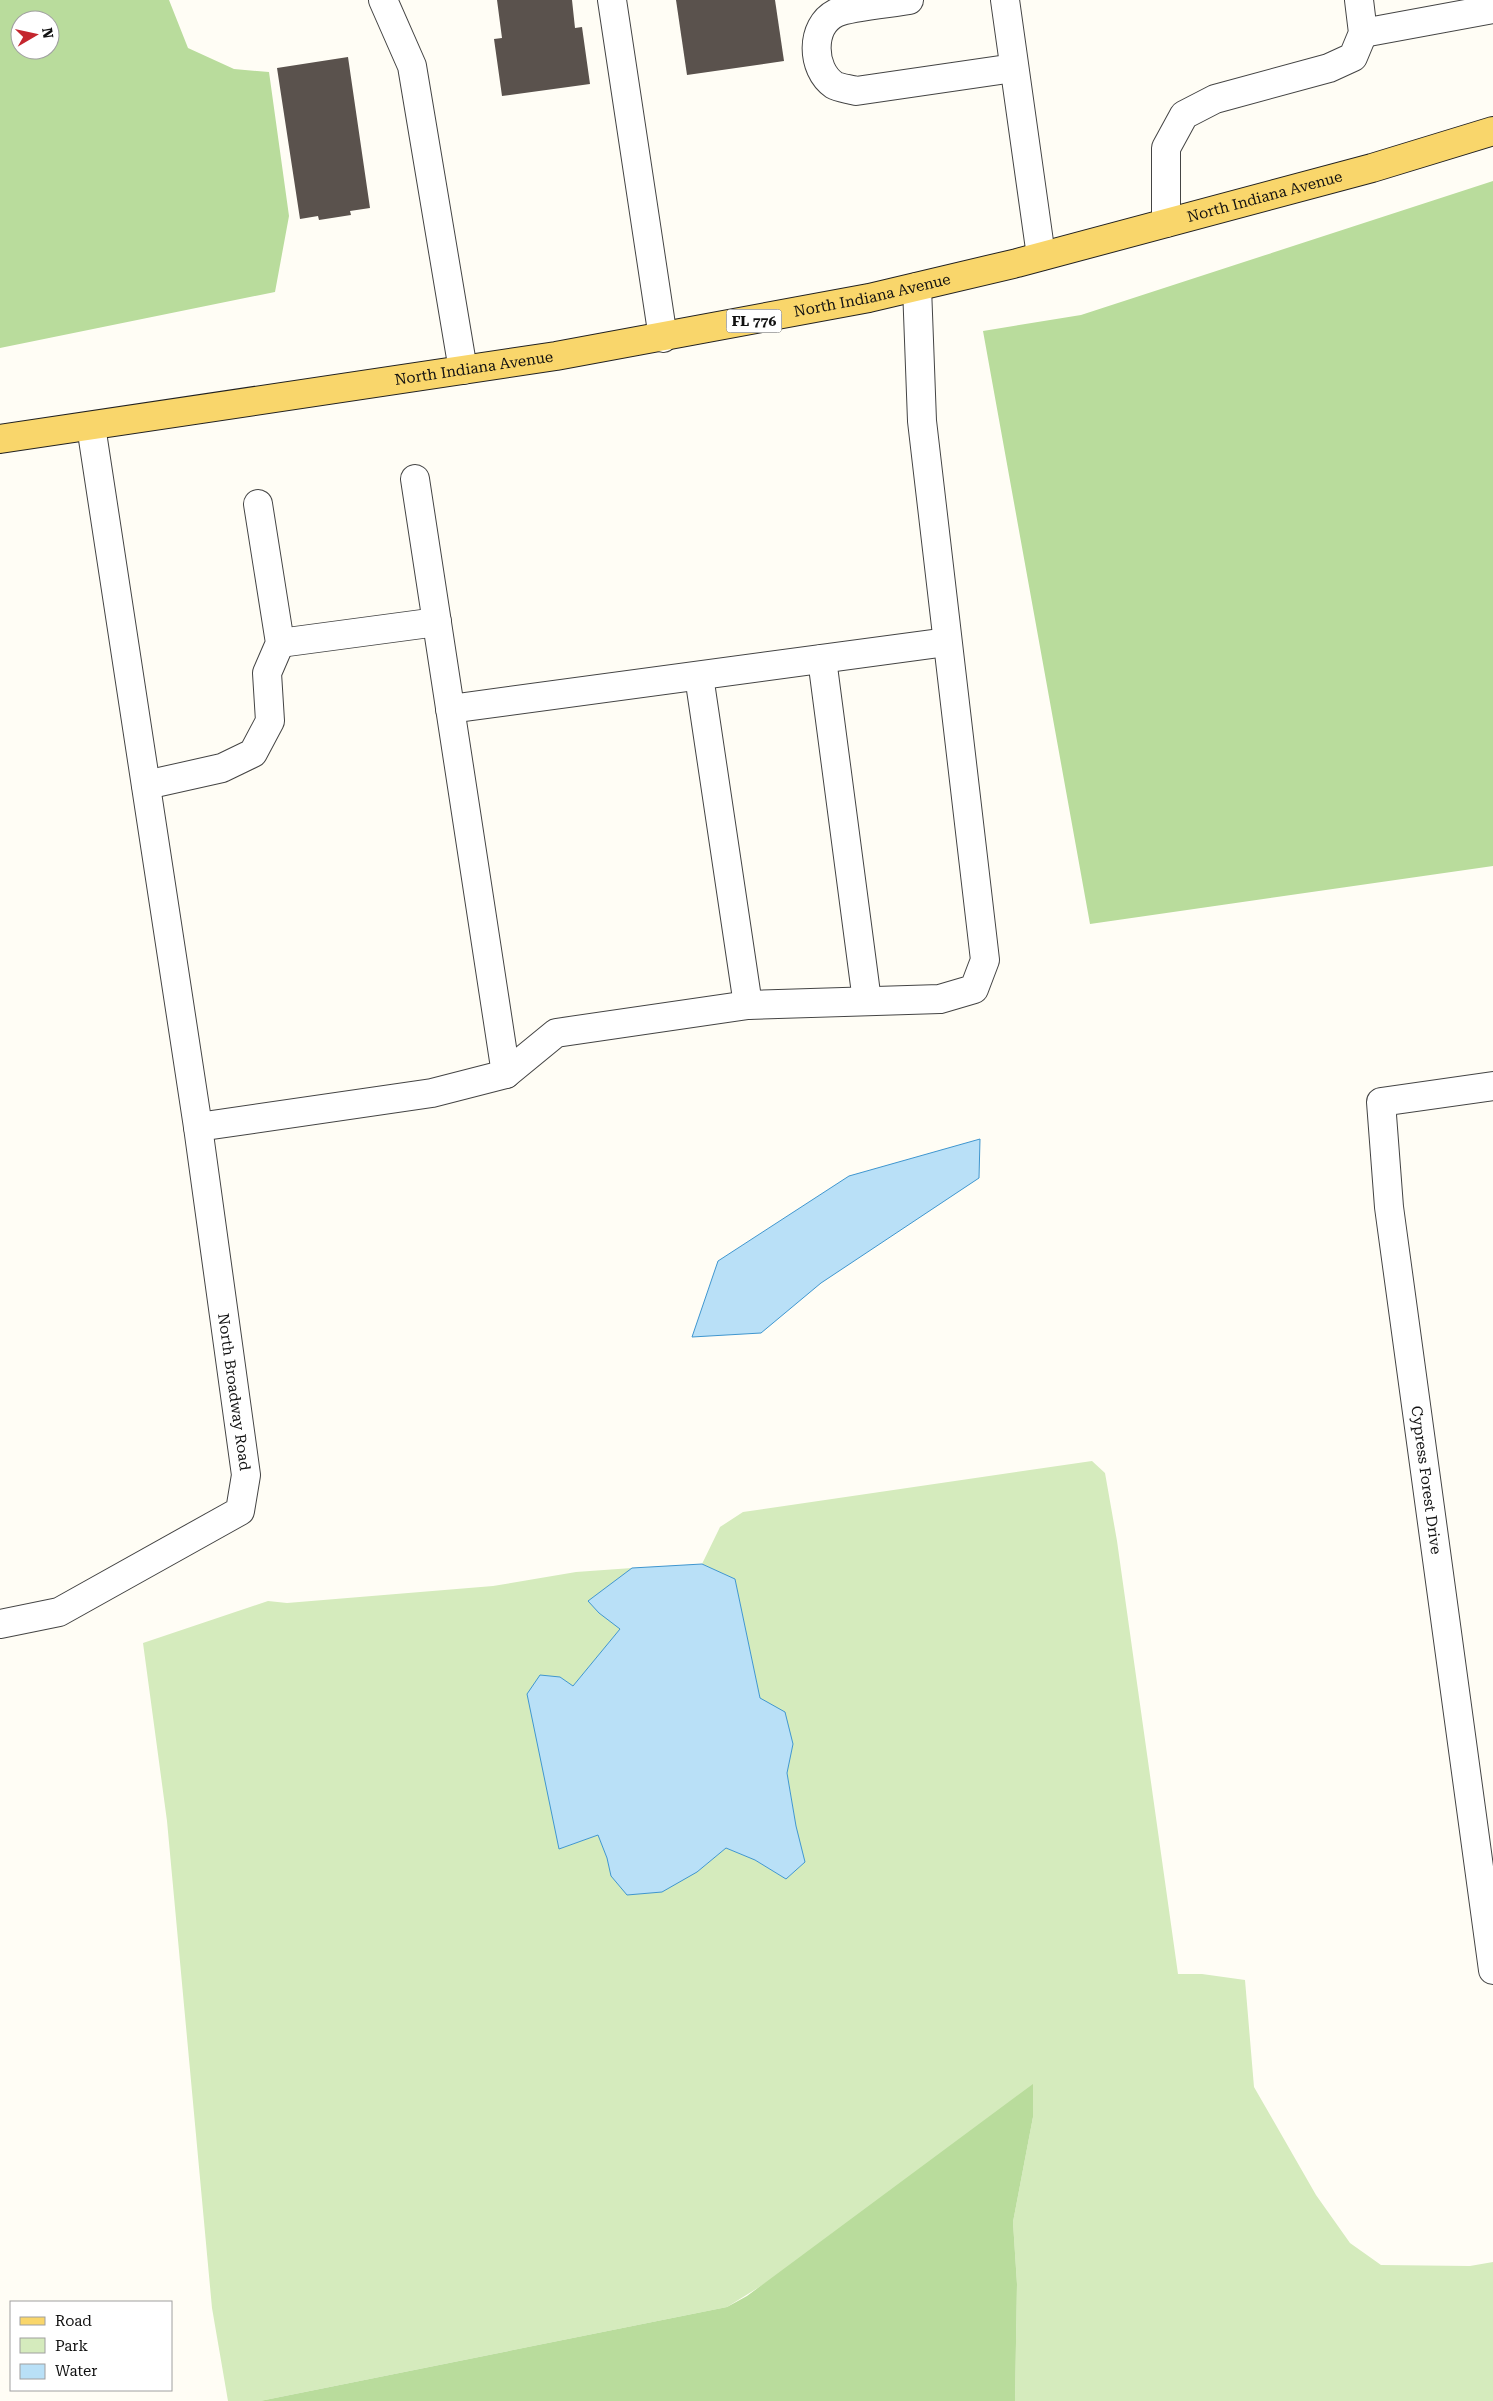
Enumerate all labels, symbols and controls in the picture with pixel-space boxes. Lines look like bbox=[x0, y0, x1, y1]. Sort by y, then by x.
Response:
north arrow bbox=[10, 10, 60, 60]
text: N bbox=[39, 26, 57, 40]
street label: North Indiana Avenue bbox=[1185, 167, 1344, 226]
street label: North Indiana Avenue bbox=[792, 270, 952, 321]
road number: FL 776 bbox=[726, 310, 782, 332]
street label: North Indiana Avenue bbox=[393, 348, 554, 389]
street label: North Broadway Road bbox=[214, 1312, 254, 1472]
street label: Cypress Forest Drive bbox=[1407, 1405, 1445, 1555]
legend bbox=[10, 2301, 172, 2391]
text: Road bbox=[55, 2312, 92, 2330]
text: Park bbox=[55, 2337, 89, 2355]
text: Water bbox=[55, 2362, 97, 2380]

